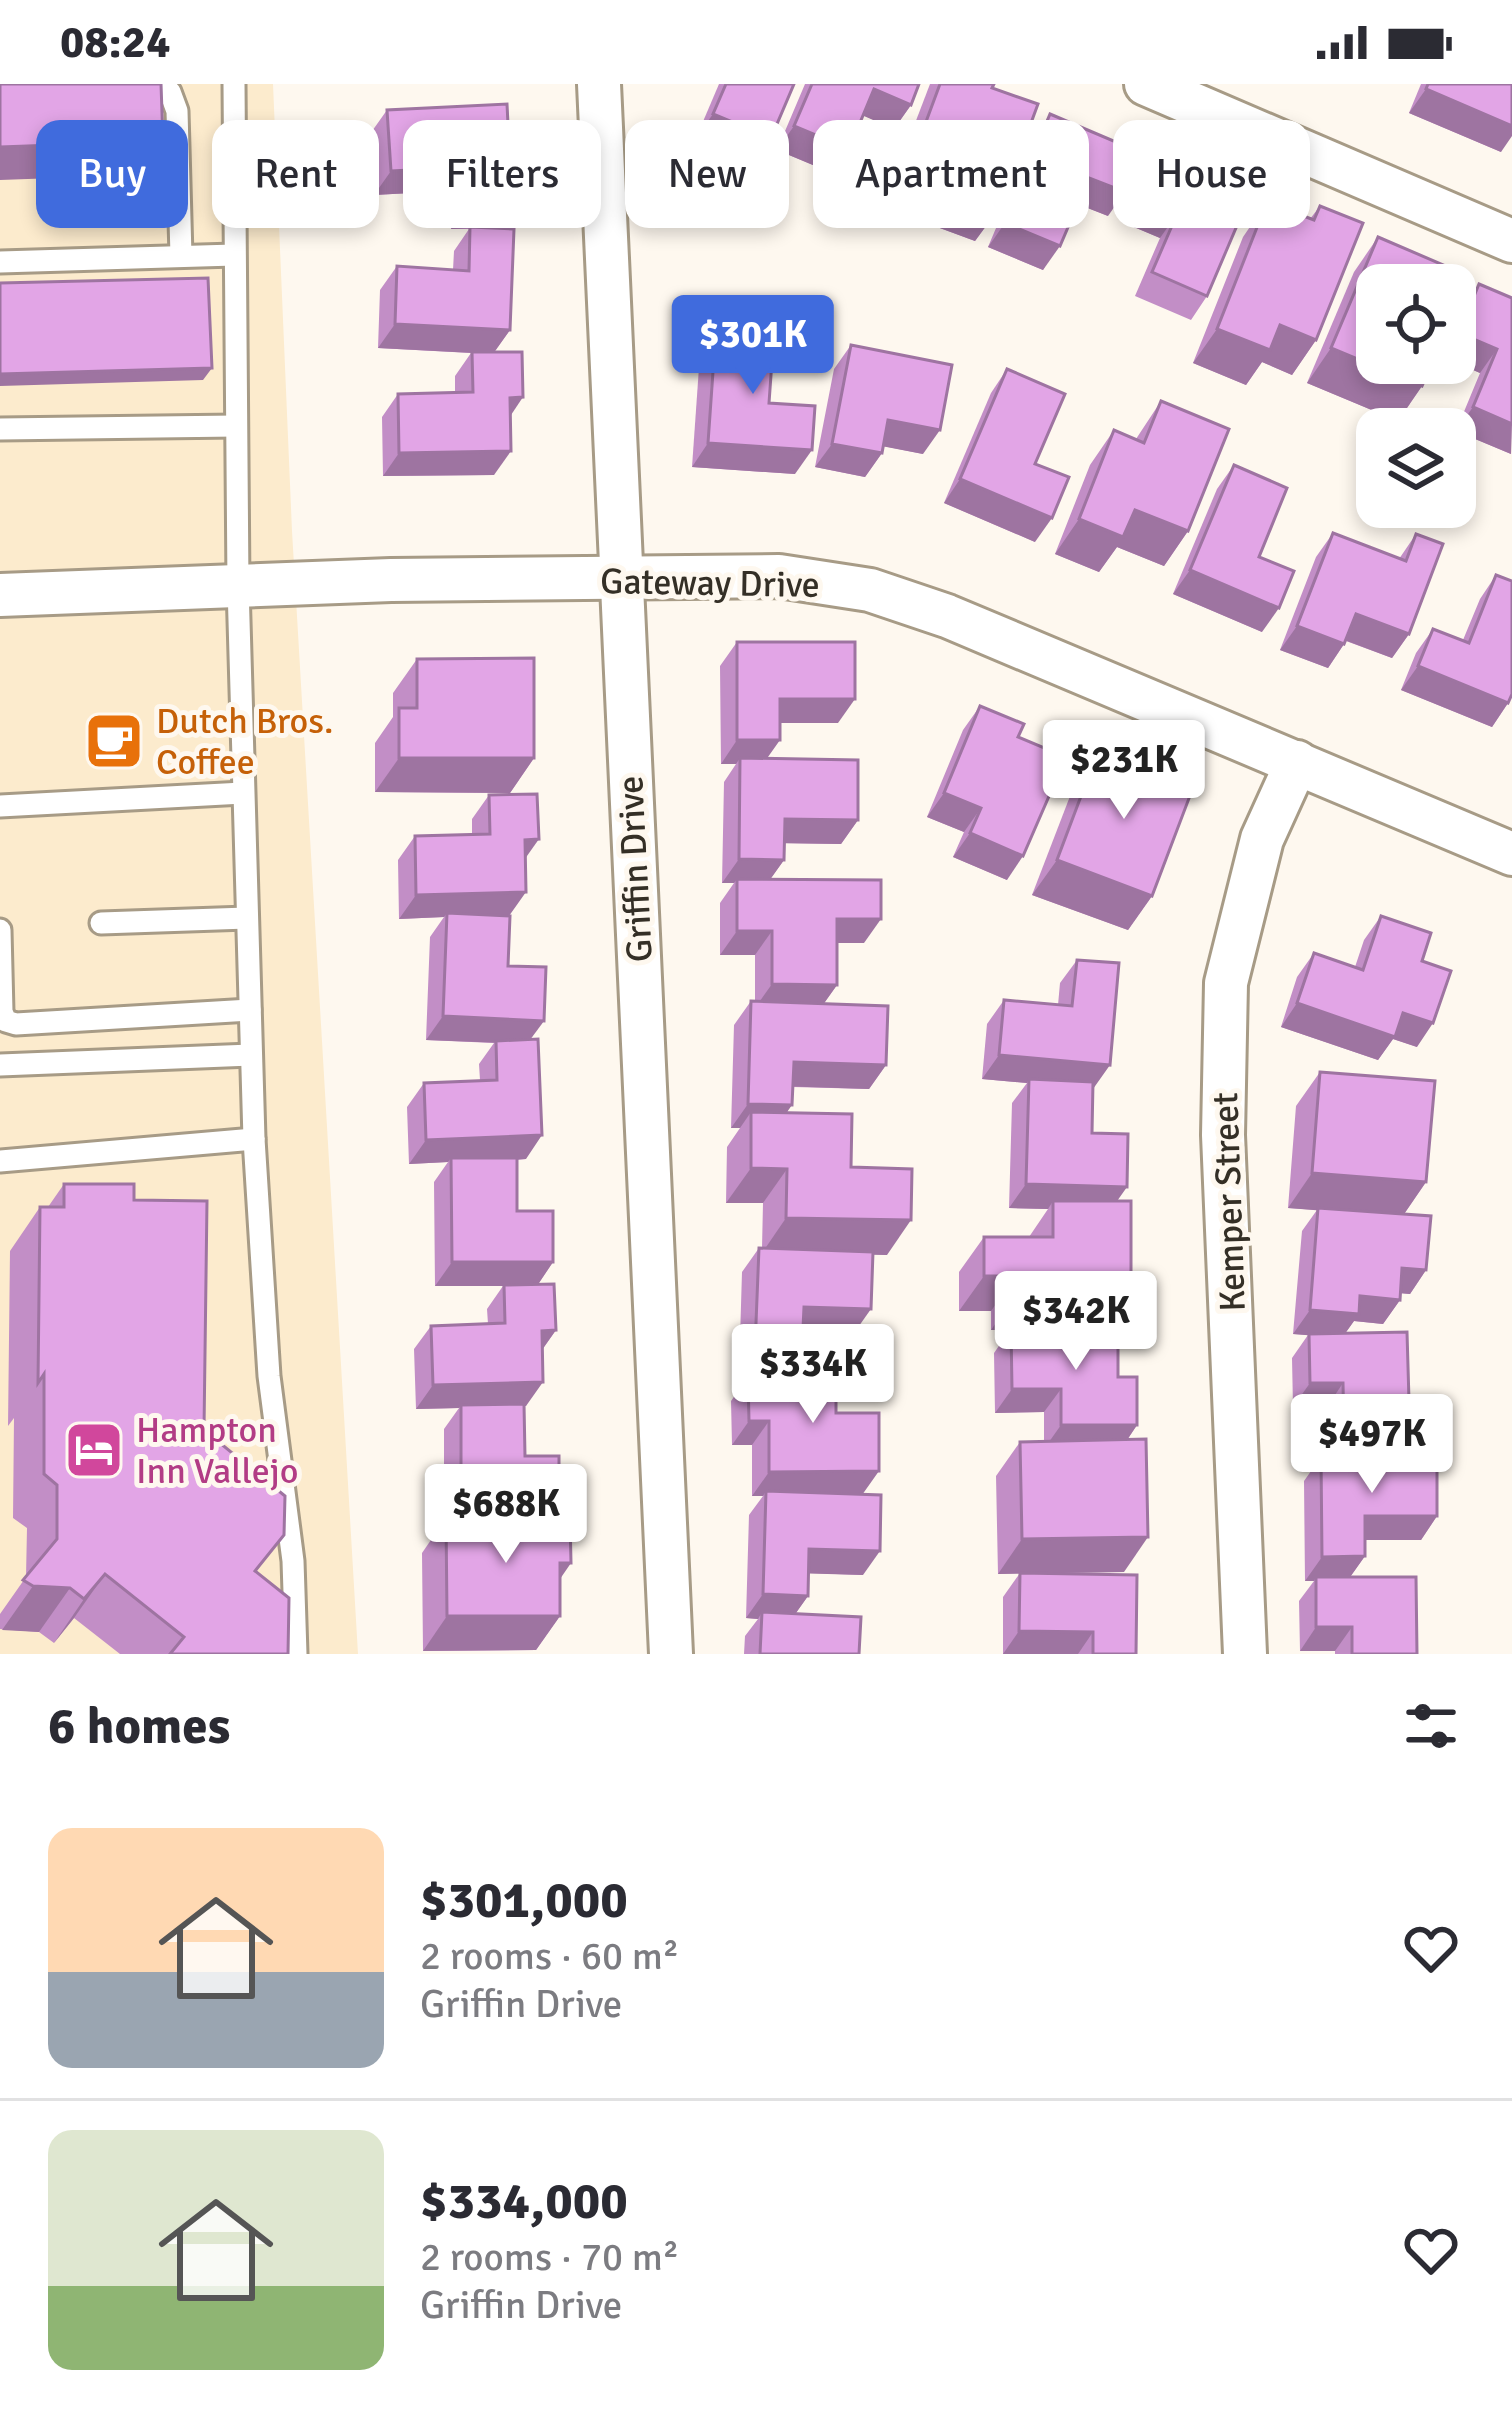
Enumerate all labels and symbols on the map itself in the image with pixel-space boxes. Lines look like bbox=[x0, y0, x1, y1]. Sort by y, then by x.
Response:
pin: $301K bbox=[669, 295, 837, 397]
street label: Gateway Drive bbox=[600, 559, 820, 608]
place label: Dutch Bros. Coffee bbox=[156, 699, 334, 785]
cafe icon: Dutch Bros. Coffee bbox=[83, 710, 145, 772]
pin: $231K bbox=[1040, 720, 1208, 822]
street label: Griffin Drive bbox=[608, 775, 663, 963]
street label: Kemper Street bbox=[1203, 1091, 1256, 1312]
pin: $342K bbox=[992, 1271, 1160, 1373]
pin: $334K bbox=[729, 1324, 897, 1426]
pin: $497K bbox=[1288, 1394, 1456, 1496]
place label: Hampton Inn Vallejo bbox=[136, 1408, 298, 1494]
hotel icon: Hampton Inn Vallejo bbox=[63, 1419, 125, 1481]
pin: $688K bbox=[422, 1464, 590, 1566]

